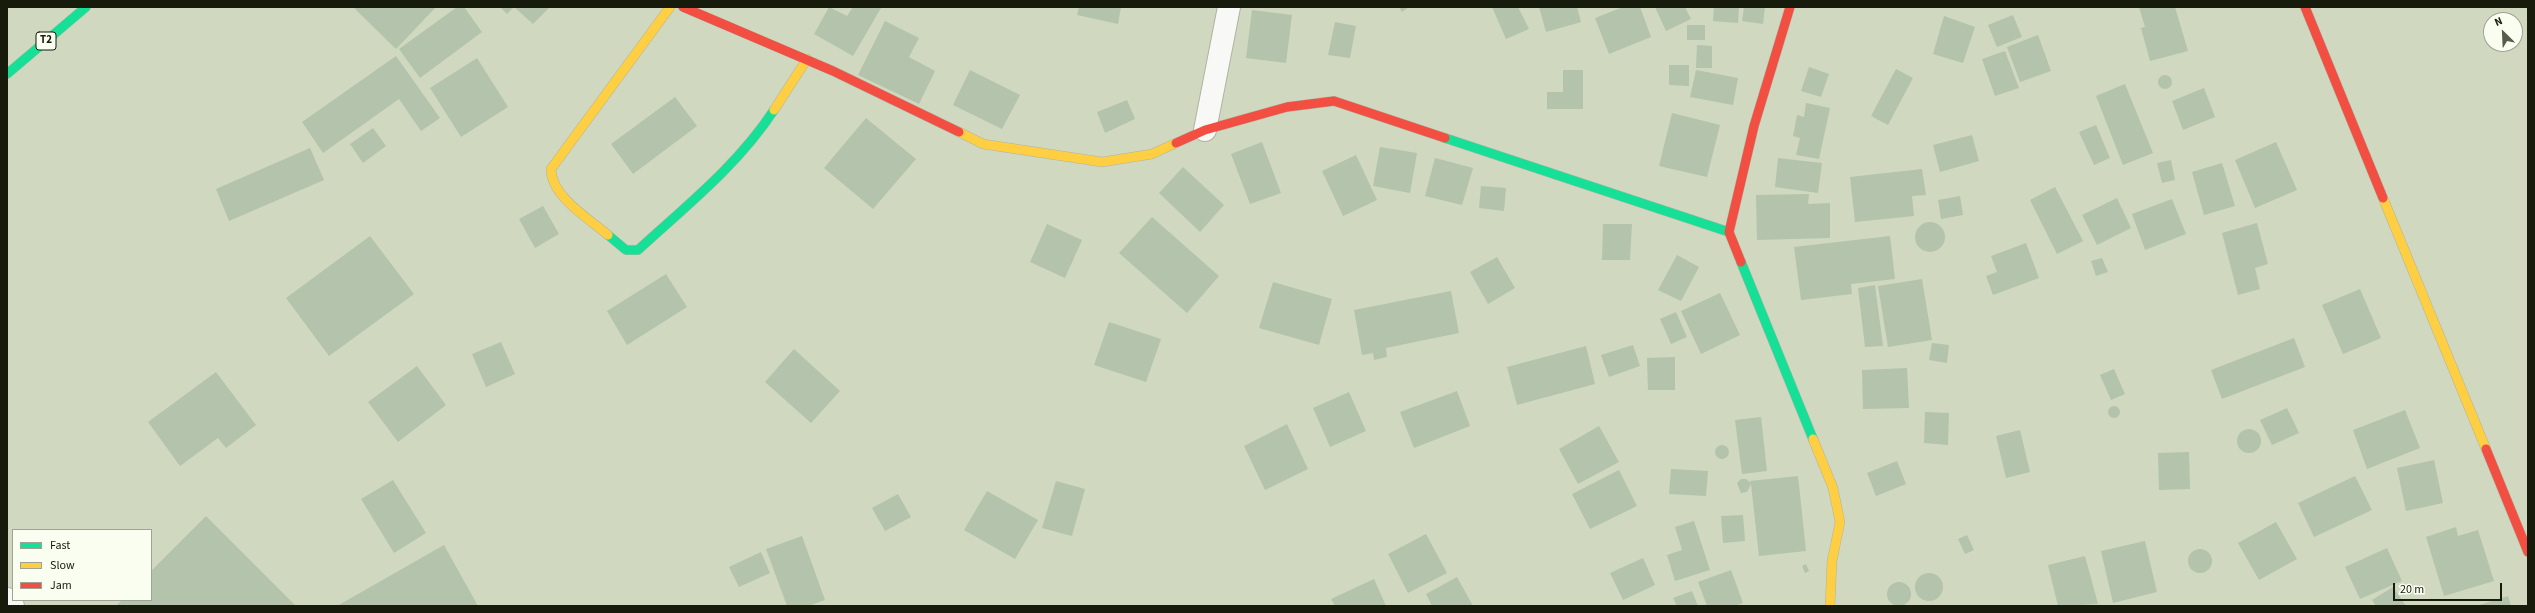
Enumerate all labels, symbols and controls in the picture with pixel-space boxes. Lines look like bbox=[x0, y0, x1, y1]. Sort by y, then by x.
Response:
north arrow bbox=[2483, 12, 2523, 52]
text: N bbox=[2492, 13, 2505, 30]
road number: T2 bbox=[36, 32, 56, 50]
legend bbox=[12, 529, 152, 601]
text: Fast bbox=[50, 537, 70, 554]
text: Slow bbox=[50, 557, 75, 574]
scale bar bbox=[2395, 575, 2504, 601]
text: Jam bbox=[50, 577, 72, 594]
text: 20 m bbox=[2400, 581, 2424, 598]

